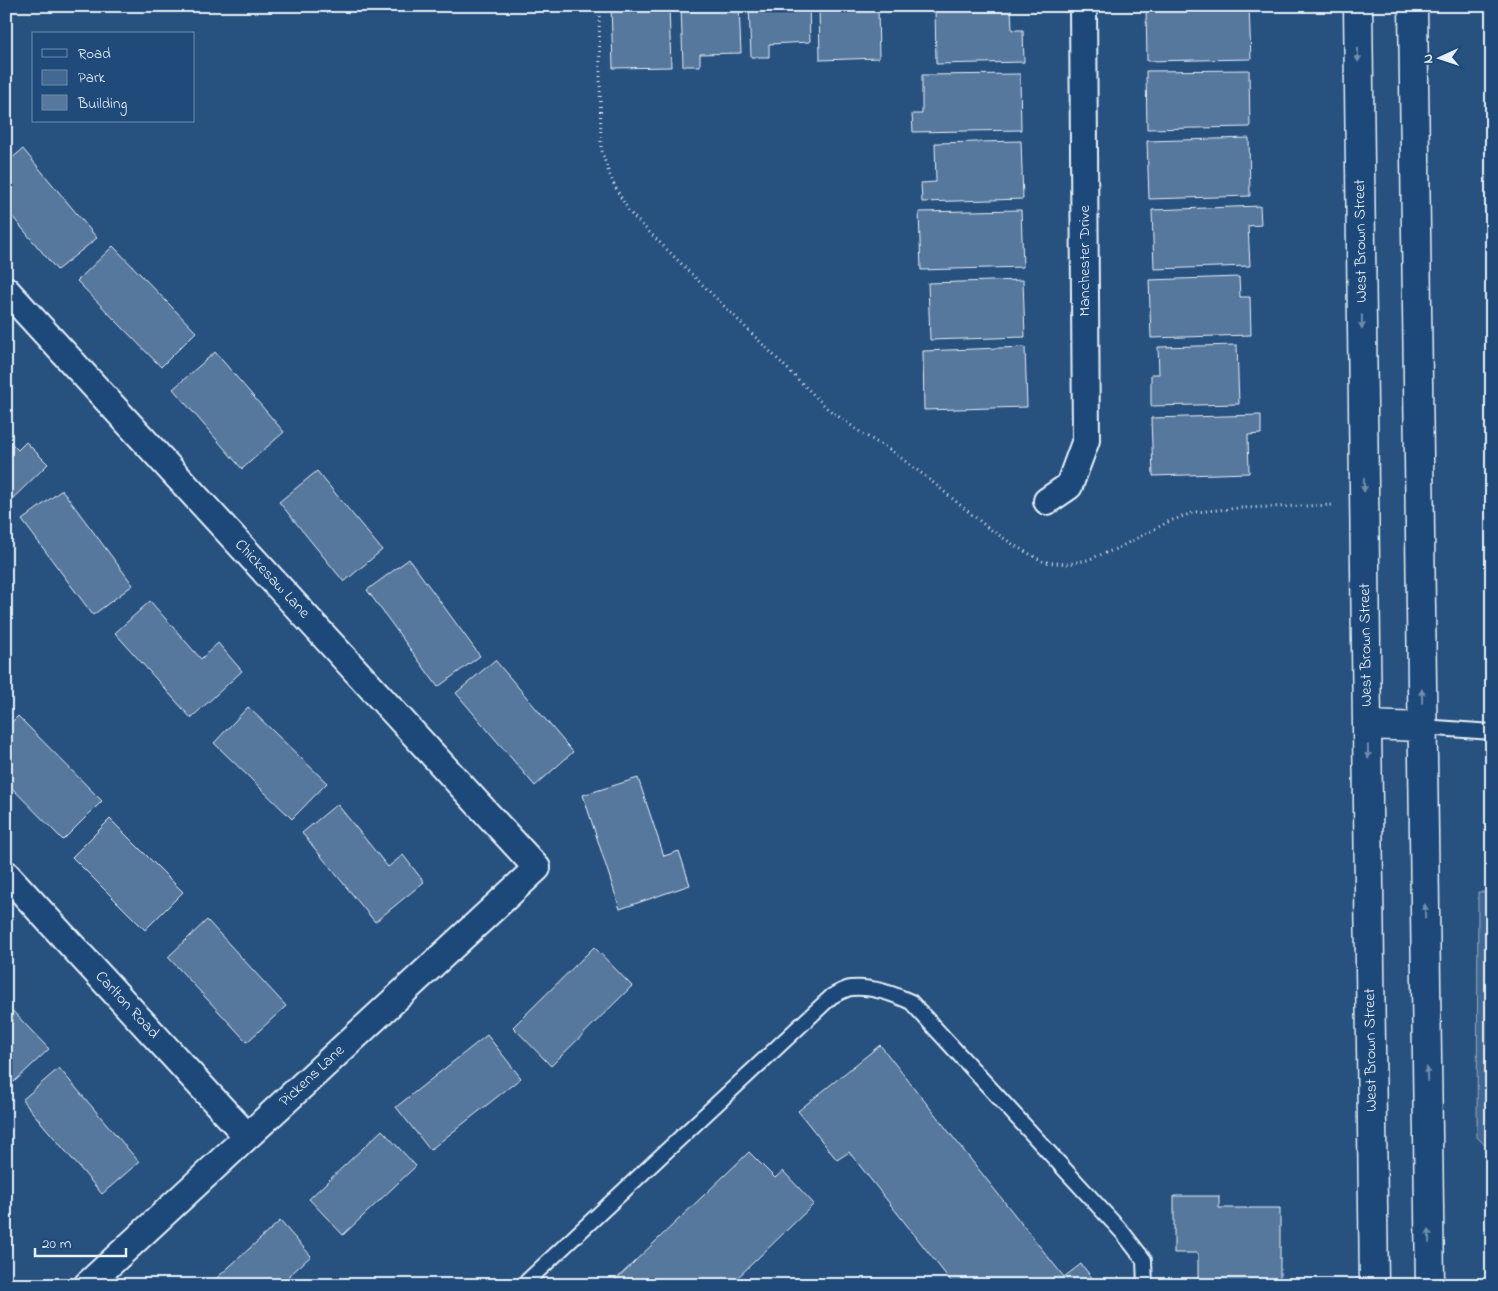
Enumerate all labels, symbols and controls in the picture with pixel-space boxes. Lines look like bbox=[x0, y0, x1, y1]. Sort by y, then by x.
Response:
legend bbox=[32, 32, 195, 122]
north arrow bbox=[1416, 32, 1466, 82]
text: Road bbox=[78, 43, 111, 65]
one-way arrow bbox=[1354, 47, 1362, 63]
text: N bbox=[1418, 53, 1439, 64]
text: Park bbox=[78, 67, 106, 89]
text: Building bbox=[77, 93, 127, 116]
street label: West Brown Street bbox=[1348, 178, 1374, 303]
street label: Manchester Drive bbox=[1073, 205, 1097, 317]
one-way arrow bbox=[1358, 315, 1366, 331]
one-way arrow bbox=[1360, 477, 1368, 493]
street label: Chickesaw Lane bbox=[229, 534, 316, 625]
street label: West Brown Street bbox=[1353, 582, 1379, 707]
one-way arrow bbox=[1418, 688, 1426, 704]
one-way arrow bbox=[1364, 745, 1372, 761]
one-way arrow bbox=[1421, 903, 1429, 919]
street label: Carlton Road bbox=[89, 966, 165, 1044]
street label: West Brown Street bbox=[1358, 987, 1384, 1112]
street label: Pickens Lane bbox=[274, 1039, 351, 1113]
one-way arrow bbox=[1423, 1065, 1431, 1081]
scale bar bbox=[35, 1226, 126, 1258]
one-way arrow bbox=[1425, 1228, 1433, 1244]
text: 20 m bbox=[42, 1233, 72, 1255]

